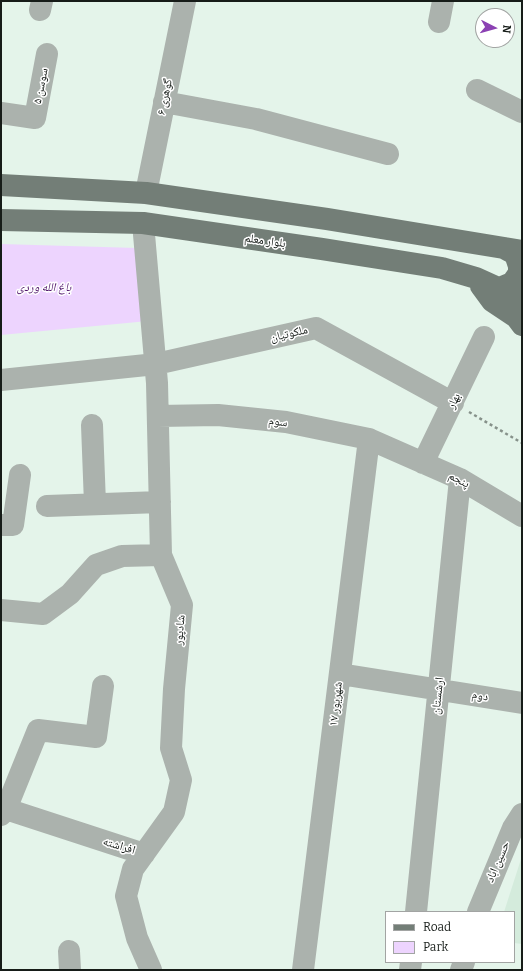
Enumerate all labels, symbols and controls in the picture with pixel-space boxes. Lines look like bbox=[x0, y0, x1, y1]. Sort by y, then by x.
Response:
north arrow bbox=[475, 8, 515, 48]
text: N bbox=[500, 24, 513, 34]
street label: سوسن ۵ bbox=[30, 67, 52, 105]
street label: گوهری ۶ bbox=[154, 78, 176, 116]
street label: بلوار معلم bbox=[243, 231, 287, 251]
park label: باغ الله وردی bbox=[17, 281, 71, 295]
street label: ملکوتیان bbox=[269, 323, 309, 345]
street label: بهار bbox=[444, 391, 464, 411]
street label: سوم bbox=[268, 414, 288, 430]
street label: پنجم bbox=[446, 469, 472, 491]
street label: شادپور bbox=[172, 614, 188, 646]
street label: ارشستان bbox=[429, 676, 447, 716]
street label: ۱۷ شهریور bbox=[326, 681, 346, 727]
street label: دوم bbox=[471, 687, 489, 705]
street label: افراشته bbox=[101, 834, 137, 858]
street label: حسین اباد bbox=[483, 839, 513, 885]
legend bbox=[385, 911, 515, 963]
text: Road bbox=[423, 920, 451, 934]
text: Park bbox=[423, 940, 448, 954]

